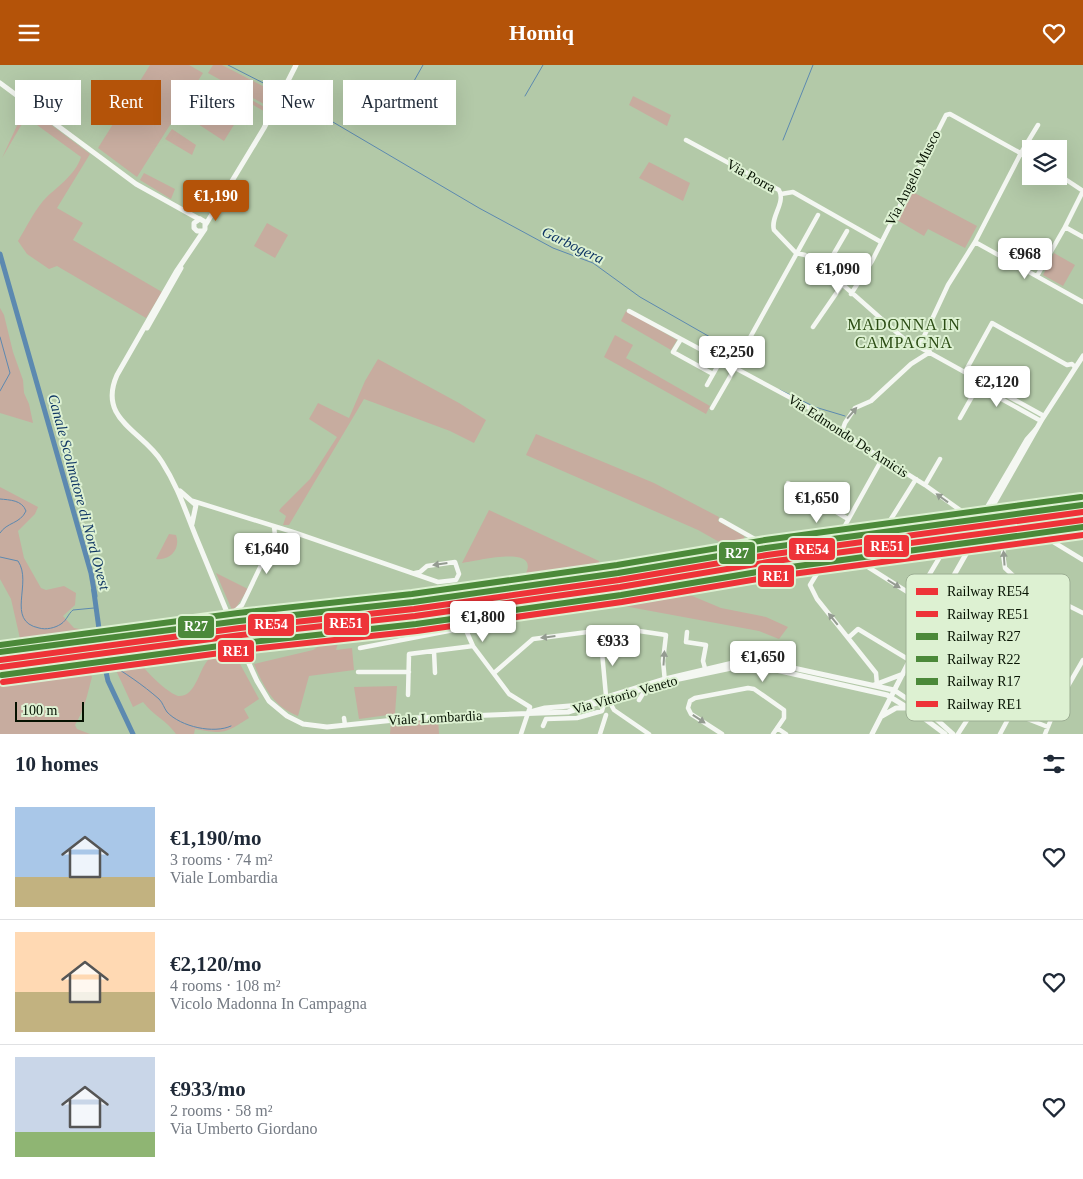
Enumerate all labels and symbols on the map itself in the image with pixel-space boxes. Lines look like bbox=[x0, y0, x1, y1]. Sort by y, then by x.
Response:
street label: Via Angelo Musco bbox=[882, 128, 944, 228]
street label: Via Porra bbox=[724, 157, 779, 196]
pin: €1,190 bbox=[175, 179, 257, 222]
water label: Garbogera bbox=[540, 223, 606, 267]
pin: €968 bbox=[995, 237, 1055, 280]
pin: €1,090 bbox=[797, 253, 879, 295]
district label: MADONNA IN CAMPAGNA bbox=[847, 316, 961, 351]
pin: €2,250 bbox=[691, 335, 773, 378]
pin: €2,120 bbox=[956, 365, 1038, 408]
water label: Canale Scolmatore di Nord Ovest bbox=[45, 392, 113, 593]
street label: Via Edmondo De Amicis bbox=[785, 392, 911, 480]
one-way arrow bbox=[846, 407, 857, 420]
pin: €1,650 bbox=[776, 481, 858, 524]
one-way arrow bbox=[936, 492, 949, 503]
pin: €1,640 bbox=[226, 533, 308, 575]
line badge: RE51 bbox=[863, 534, 910, 558]
line badge: RE54 bbox=[788, 537, 836, 561]
text: RE51 bbox=[870, 539, 904, 554]
line badge: R27 bbox=[718, 541, 756, 565]
text: RE54 bbox=[795, 542, 829, 557]
text: R27 bbox=[725, 546, 749, 561]
one-way arrow bbox=[999, 550, 1007, 566]
one-way arrow bbox=[432, 561, 448, 569]
line badge: RE1 bbox=[757, 564, 795, 588]
text: RE1 bbox=[763, 569, 789, 584]
legend bbox=[906, 574, 1070, 721]
one-way arrow bbox=[888, 579, 901, 588]
text: Railway RE54 bbox=[947, 584, 1029, 599]
pin: €1,800 bbox=[442, 601, 524, 643]
text: Railway RE51 bbox=[947, 607, 1029, 622]
line badge: RE51 bbox=[323, 612, 370, 636]
line badge: RE54 bbox=[247, 613, 295, 637]
one-way arrow bbox=[827, 613, 838, 626]
line badge: R27 bbox=[177, 615, 215, 639]
text: RE51 bbox=[329, 616, 363, 631]
text: RE54 bbox=[254, 617, 288, 632]
text: R27 bbox=[184, 619, 208, 634]
pin: €933 bbox=[583, 625, 643, 667]
text: Railway R27 bbox=[947, 629, 1021, 644]
one-way arrow bbox=[540, 633, 556, 641]
line badge: RE1 bbox=[217, 639, 255, 663]
pin: €1,650 bbox=[722, 641, 804, 683]
text: RE1 bbox=[223, 644, 249, 659]
one-way arrow bbox=[660, 650, 668, 666]
text: Railway R22 bbox=[947, 652, 1021, 667]
street label: Via Vittorio Veneto bbox=[571, 673, 679, 717]
text: Railway R17 bbox=[947, 674, 1021, 689]
text: Railway RE1 bbox=[947, 697, 1022, 712]
scale bar bbox=[15, 699, 84, 722]
street label: Viale Lombardia bbox=[387, 708, 483, 728]
one-way arrow bbox=[692, 715, 706, 724]

